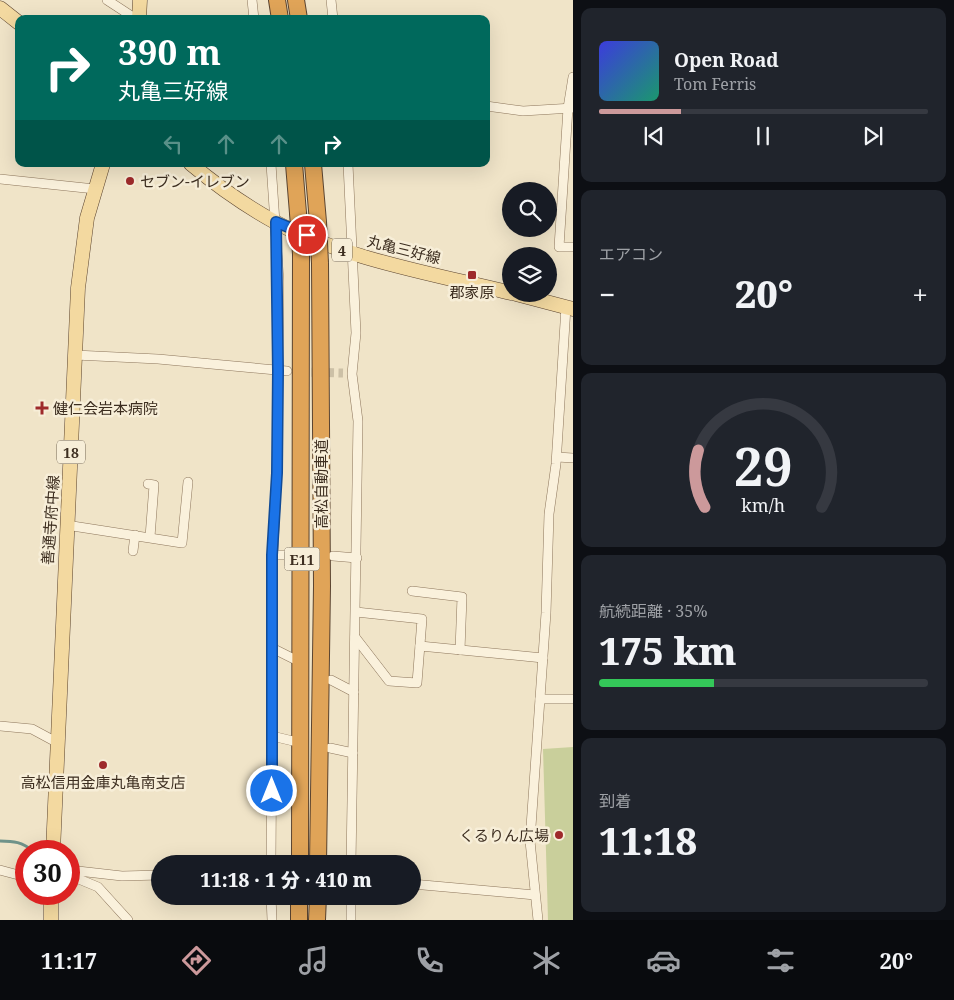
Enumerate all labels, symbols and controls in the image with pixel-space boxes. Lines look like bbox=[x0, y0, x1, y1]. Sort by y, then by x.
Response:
text: 390 m bbox=[118, 28, 221, 75]
icon: right bbox=[35, 35, 100, 100]
text: Open Road bbox=[674, 47, 779, 73]
text: Tom Ferris bbox=[674, 73, 756, 95]
text: 丸亀三好線 bbox=[118, 75, 228, 105]
icon: previous bbox=[640, 122, 668, 150]
icon: pause bbox=[749, 122, 777, 150]
icon: next bbox=[859, 122, 887, 150]
icon: left bbox=[159, 130, 187, 158]
icon: ahead bbox=[212, 130, 240, 158]
icon: ahead bbox=[265, 130, 293, 158]
icon: right bbox=[318, 130, 346, 158]
place label: セブン-イレブン bbox=[140, 171, 250, 191]
marker: セブン-イレブン bbox=[124, 175, 136, 187]
map controls bbox=[502, 182, 557, 302]
button: search bbox=[502, 182, 557, 237]
pin bbox=[286, 214, 328, 256]
icon: arrive bbox=[293, 221, 321, 249]
street label: 丸亀三好線 bbox=[365, 230, 443, 268]
road number: 4 bbox=[332, 238, 352, 262]
text: エアコン bbox=[599, 243, 663, 265]
button: layers bbox=[502, 247, 557, 302]
text: 20° bbox=[735, 267, 793, 319]
marker: 郡家原 bbox=[466, 269, 478, 281]
text: − bbox=[599, 275, 615, 313]
text: + bbox=[912, 275, 928, 313]
place label: 郡家原 bbox=[449, 282, 495, 302]
place label: 健仁会岩本病院 bbox=[53, 398, 158, 418]
marker: 健仁会岩本病院 bbox=[35, 401, 49, 415]
text: 29 bbox=[734, 430, 793, 501]
street label: 高松自動車道 bbox=[311, 439, 331, 529]
road number: 18 bbox=[57, 441, 85, 464]
street label: 善通寺府中線 bbox=[37, 474, 63, 566]
text: km/h bbox=[742, 493, 785, 517]
road number: E11 bbox=[284, 548, 320, 570]
text: 航続距離 · 35% bbox=[599, 600, 708, 622]
text: 175 km bbox=[599, 624, 737, 676]
marker: 高松信用金庫丸亀南支店 bbox=[97, 759, 109, 771]
position arrow bbox=[245, 764, 297, 816]
place label: 高松信用金庫丸亀南支店 bbox=[20, 772, 186, 792]
text: 到着 bbox=[599, 790, 631, 812]
text: 11:18 bbox=[599, 814, 697, 866]
place label: くるりん広場 bbox=[459, 825, 549, 845]
marker: くるりん広場 bbox=[553, 829, 565, 841]
speed limit sign: 30 bbox=[15, 840, 80, 905]
text: 11:18 · 1 分 · 410 m bbox=[200, 867, 372, 893]
icon: directions bbox=[179, 943, 214, 978]
icon: music bbox=[296, 943, 331, 978]
icon: phone bbox=[412, 943, 447, 978]
icon: climate bbox=[529, 943, 564, 978]
icon: car bbox=[646, 943, 681, 978]
icon: filters bbox=[763, 943, 798, 978]
text: 11:17 bbox=[41, 945, 97, 975]
text: 20° bbox=[879, 945, 913, 975]

